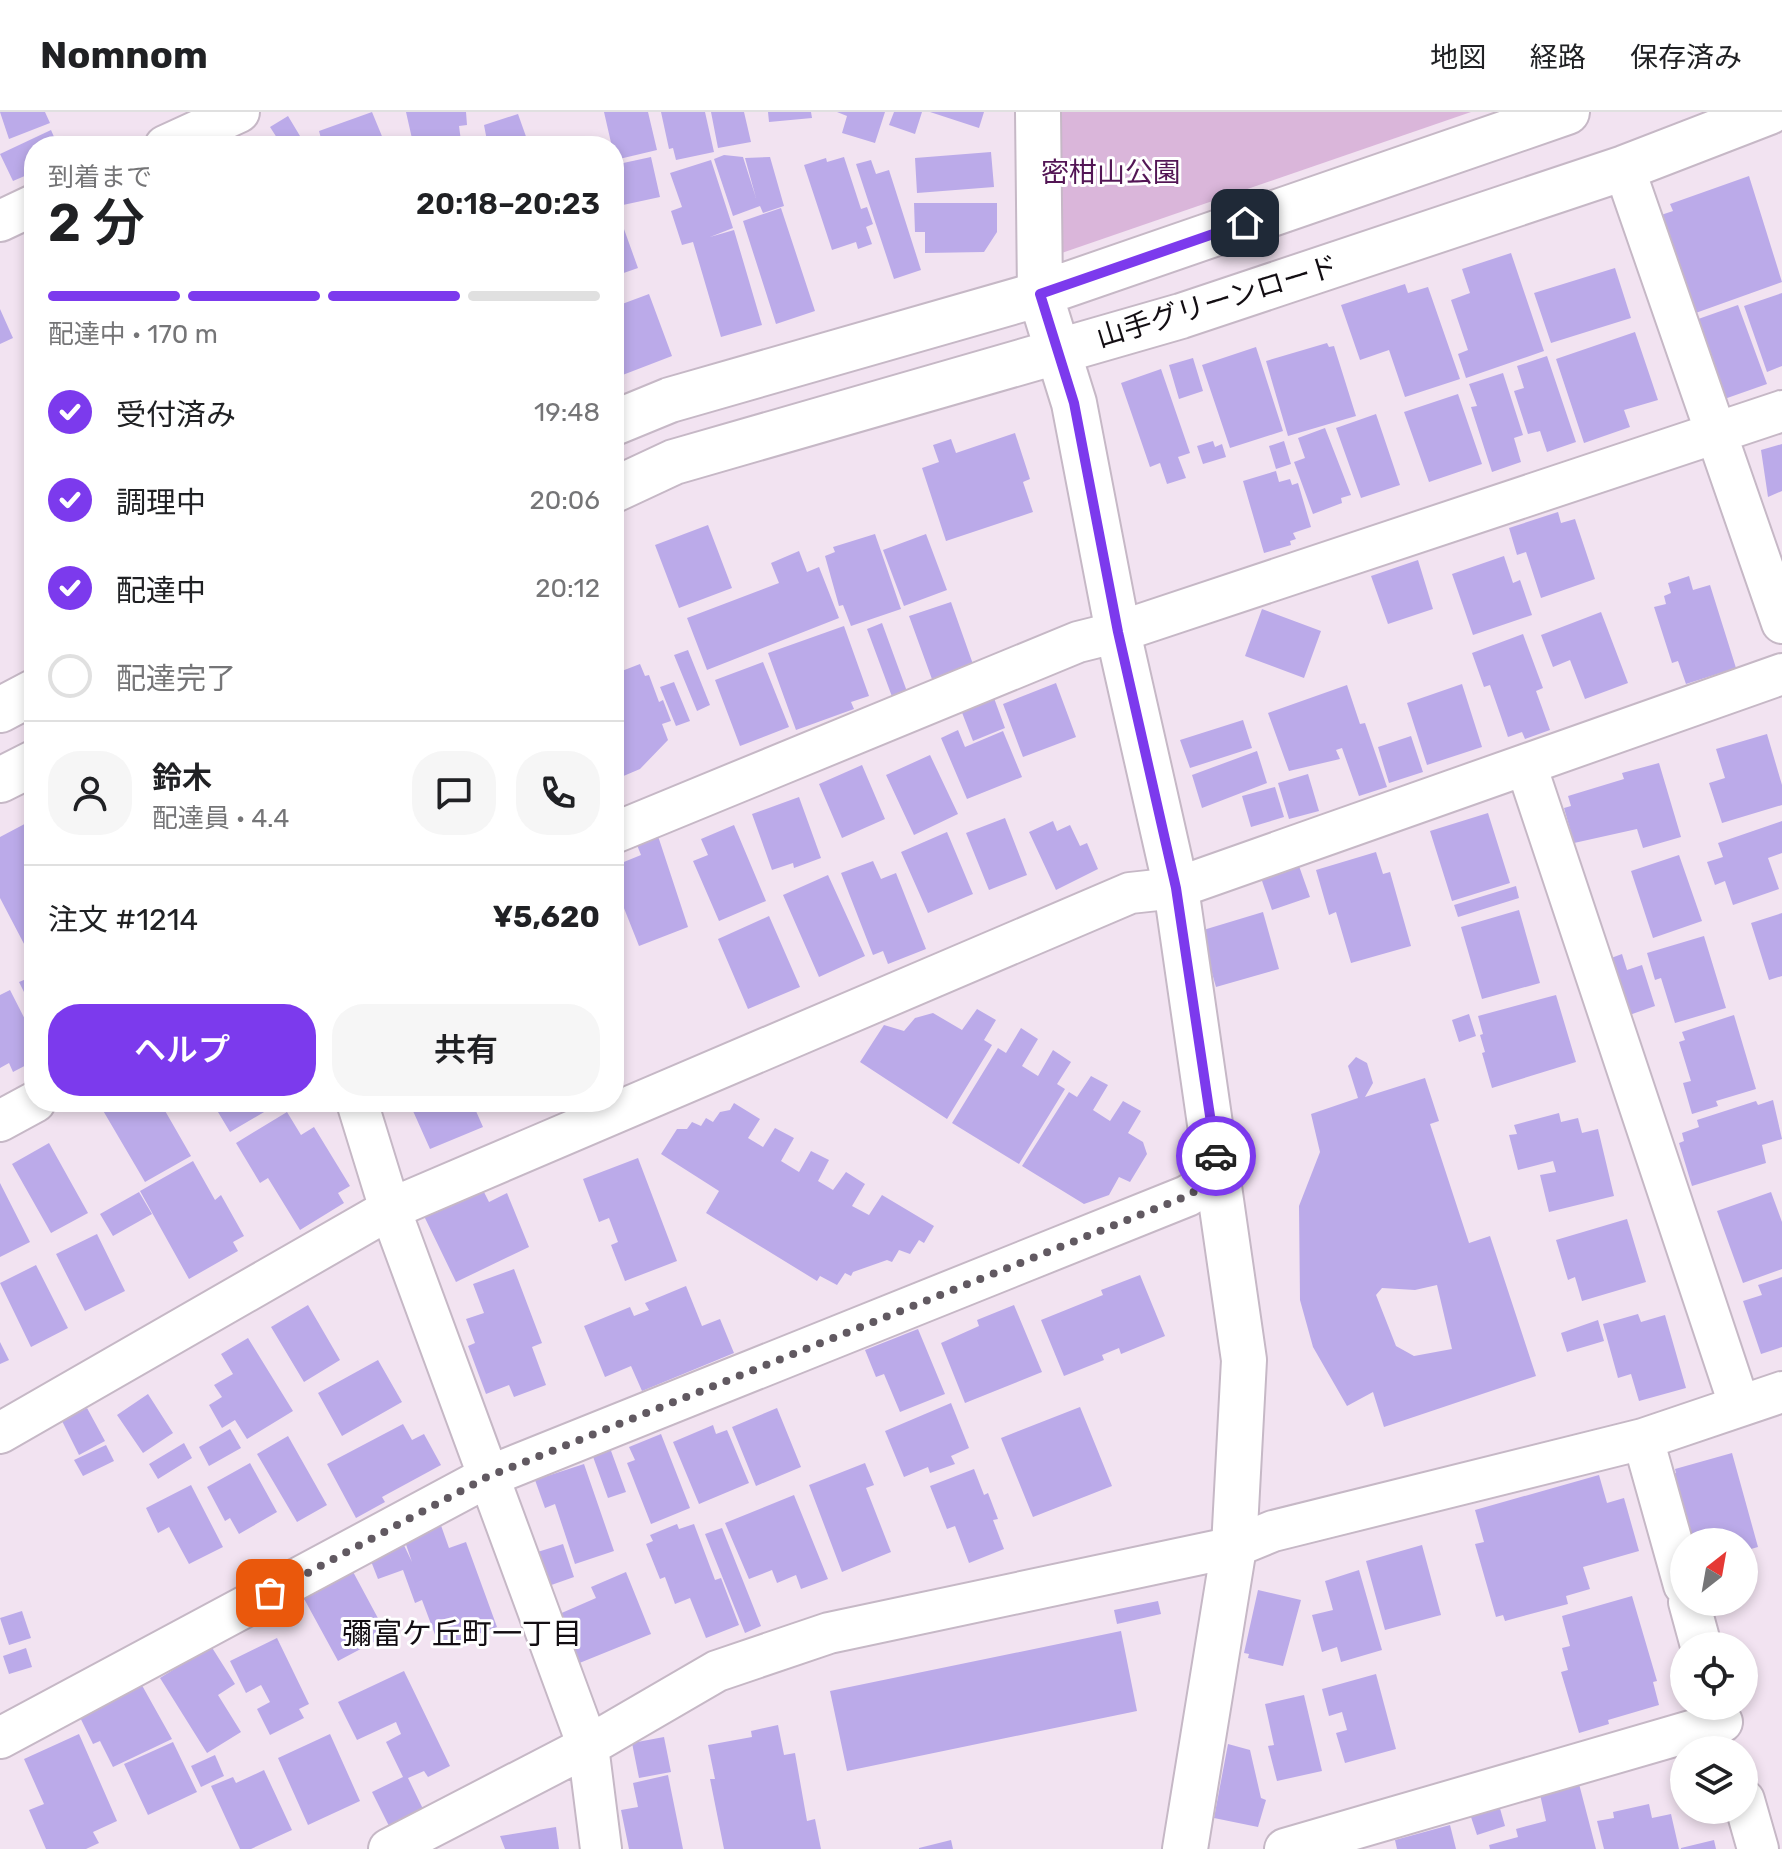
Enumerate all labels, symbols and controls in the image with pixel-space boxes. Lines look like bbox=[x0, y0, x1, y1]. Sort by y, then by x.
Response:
text: Nomnom bbox=[40, 32, 208, 78]
text: 地図 bbox=[1430, 41, 1486, 74]
text: 経路 bbox=[1530, 41, 1586, 74]
text: 保存済み bbox=[1630, 41, 1742, 74]
park label: 密柑山公園 bbox=[1041, 156, 1181, 189]
text: 到着まで bbox=[48, 162, 152, 193]
text: 20:18–20:23 bbox=[416, 186, 600, 222]
pin bbox=[1211, 189, 1279, 257]
text: 2 分 bbox=[48, 192, 144, 254]
icon: home bbox=[1223, 201, 1267, 245]
street label: 山手グリーンロード bbox=[1092, 249, 1342, 354]
text: 配達中 · 170 m bbox=[48, 319, 218, 350]
icon: check bbox=[48, 390, 92, 434]
text: 受付済み bbox=[116, 397, 236, 433]
text: 19:48 bbox=[534, 397, 600, 428]
icon: check bbox=[48, 478, 92, 522]
text: 調理中 bbox=[116, 485, 206, 521]
text: 20:06 bbox=[529, 485, 600, 516]
icon: check bbox=[48, 566, 92, 610]
text: 配達中 bbox=[116, 573, 206, 609]
text: 20:12 bbox=[535, 573, 600, 604]
text: 配達完了 bbox=[116, 661, 236, 697]
button: person bbox=[48, 751, 132, 835]
button: chat bbox=[412, 751, 496, 835]
button: phone bbox=[516, 751, 600, 835]
text: 鈴木 bbox=[152, 760, 212, 796]
text: 配達員 · 4.4 bbox=[152, 803, 289, 834]
text: ¥5,620 bbox=[492, 899, 600, 935]
text: 注文 #1214 bbox=[48, 902, 198, 938]
button: ヘルプ bbox=[48, 1004, 316, 1096]
button: 共有 bbox=[332, 1004, 600, 1096]
courier bbox=[1176, 1116, 1256, 1196]
icon: car bbox=[1194, 1134, 1238, 1178]
north arrow bbox=[1670, 1528, 1758, 1616]
map controls bbox=[1670, 1528, 1758, 1824]
pin bbox=[236, 1559, 304, 1627]
icon: bag bbox=[248, 1571, 292, 1615]
district label: 彌富ケ丘町一丁目 bbox=[342, 1616, 582, 1652]
button: locate bbox=[1670, 1632, 1758, 1720]
button: layers bbox=[1670, 1736, 1758, 1824]

